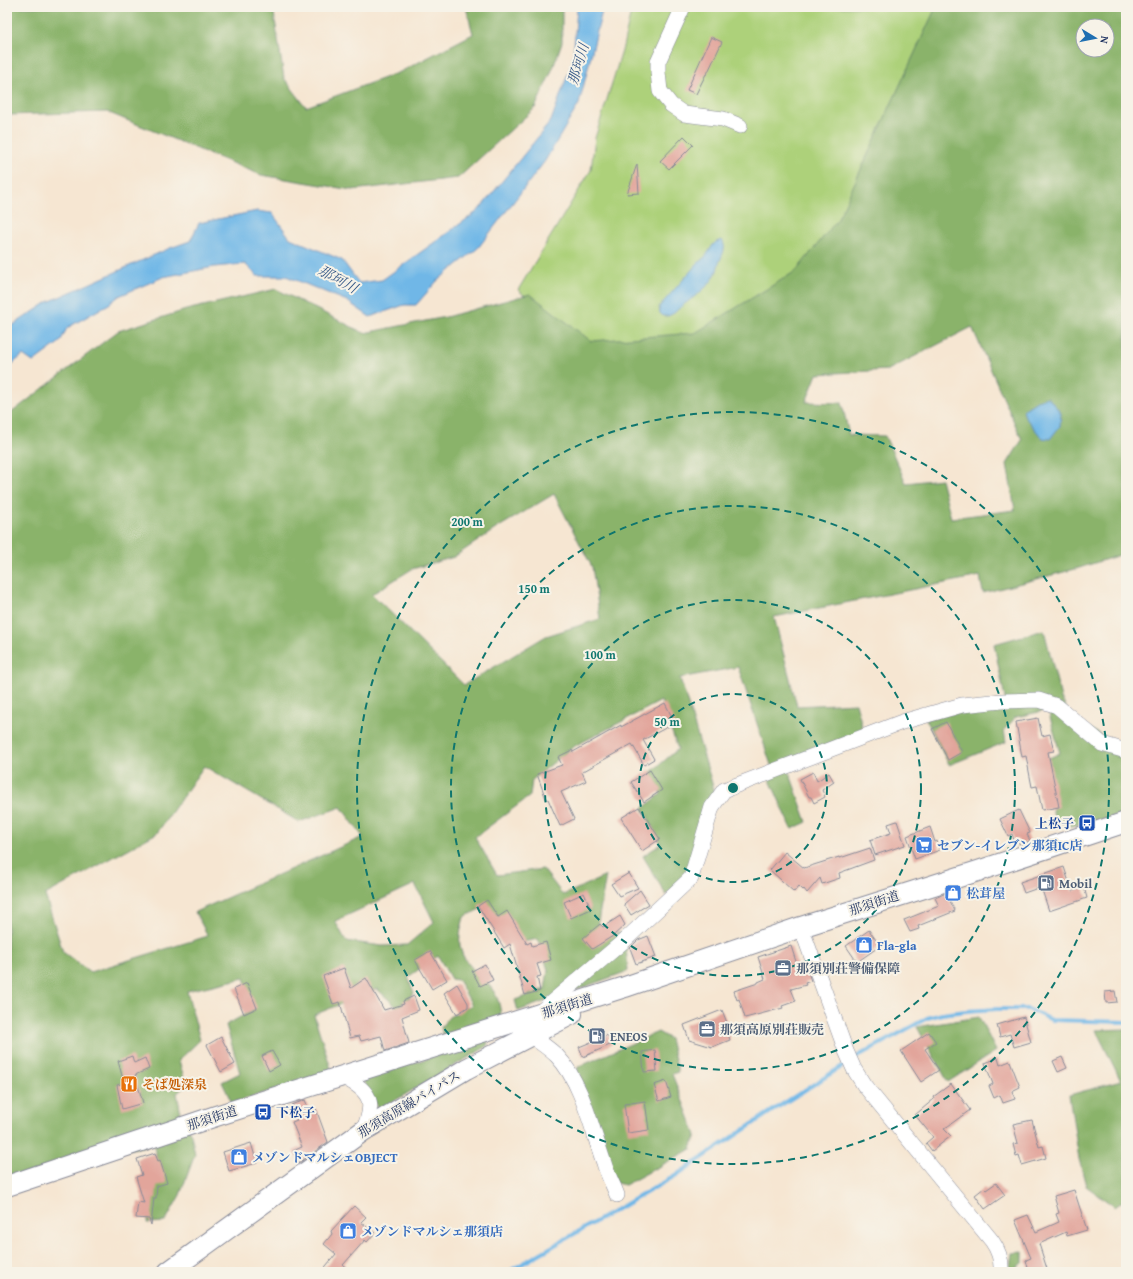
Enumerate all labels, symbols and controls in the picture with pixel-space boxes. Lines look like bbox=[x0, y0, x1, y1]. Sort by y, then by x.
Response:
north arrow bbox=[1075, 18, 1115, 58]
text: N bbox=[1096, 35, 1113, 45]
water label: 那珂川 bbox=[562, 39, 594, 87]
water label: 那珂川 bbox=[315, 260, 363, 299]
text: 200 m bbox=[451, 513, 484, 530]
text: 150 m bbox=[518, 580, 551, 597]
text: 100 m bbox=[584, 646, 617, 663]
text: 50 m bbox=[654, 713, 680, 730]
centre of rings bbox=[726, 781, 740, 795]
bus stop icon: 上松子 bbox=[1077, 813, 1097, 833]
place label: 上松子 bbox=[1035, 814, 1074, 833]
supermarket icon: セブン-イレブン那須IC店 bbox=[914, 835, 934, 855]
place label: セブン-イレブン那須IC店 bbox=[937, 836, 1082, 855]
fuel station icon: Mobil bbox=[1036, 873, 1056, 893]
place label: Mobil bbox=[1059, 874, 1092, 893]
shop icon: 松茸屋 bbox=[943, 883, 963, 903]
place label: 松茸屋 bbox=[966, 884, 1005, 903]
street label: 那須街道 bbox=[846, 886, 902, 920]
shop icon: Fla-gla bbox=[854, 935, 874, 955]
place label: Fla-gla bbox=[877, 936, 917, 955]
office icon: 那須別荘警備保障 bbox=[773, 958, 793, 978]
place label: 那須別荘警備保障 bbox=[796, 959, 900, 978]
street label: 那須街道 bbox=[539, 989, 595, 1023]
office icon: 那須高原別荘販売 bbox=[697, 1019, 717, 1039]
place label: 那須高原別荘販売 bbox=[720, 1020, 824, 1039]
fuel station icon: ENEOS bbox=[587, 1026, 607, 1046]
place label: ENEOS bbox=[610, 1027, 648, 1046]
street label: 那須高原線バイパス bbox=[354, 1066, 464, 1142]
restaurant icon: そば処深泉 bbox=[119, 1074, 139, 1094]
place label: そば処深泉 bbox=[142, 1075, 207, 1094]
street label: 那須街道 bbox=[184, 1101, 240, 1135]
bus stop icon: 下松子 bbox=[253, 1102, 273, 1122]
place label: 下松子 bbox=[276, 1103, 315, 1122]
shop icon: メゾンドマルシェOBJECT bbox=[229, 1147, 249, 1167]
place label: メゾンドマルシェOBJECT bbox=[252, 1148, 398, 1167]
shop icon: メゾンドマルシェ那須店 bbox=[338, 1221, 358, 1241]
place label: メゾンドマルシェ那須店 bbox=[361, 1222, 503, 1241]

